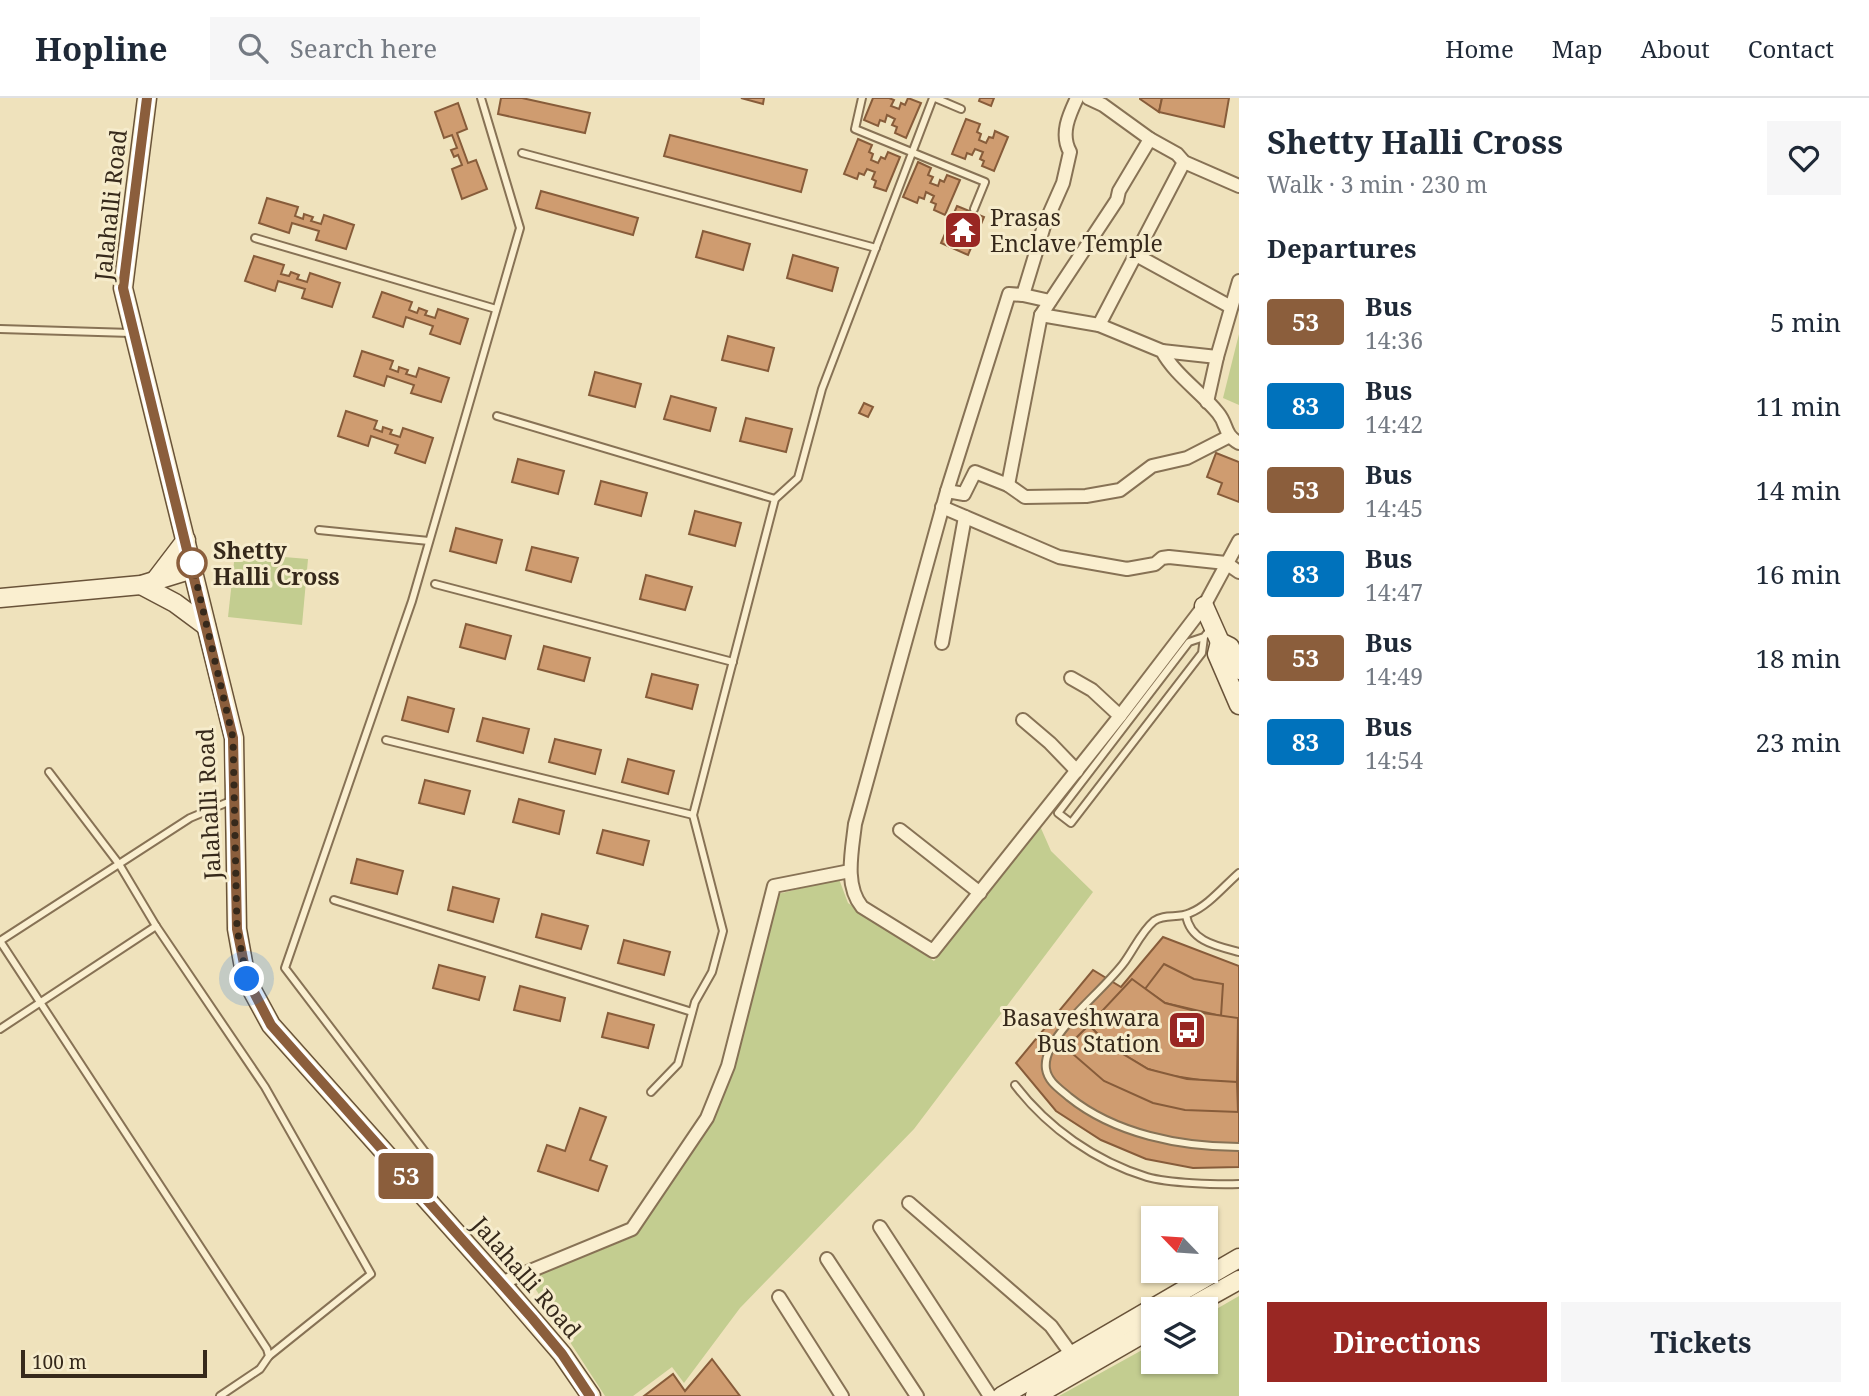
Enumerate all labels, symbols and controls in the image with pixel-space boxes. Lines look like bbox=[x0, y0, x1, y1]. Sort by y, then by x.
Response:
search box bbox=[210, 17, 700, 80]
text: Hopline bbox=[35, 26, 168, 71]
icon: search bbox=[234, 29, 272, 67]
text: Search here bbox=[290, 30, 437, 66]
text: Home bbox=[1445, 32, 1514, 65]
text: Map bbox=[1552, 32, 1603, 65]
text: About bbox=[1641, 32, 1710, 65]
text: Contact bbox=[1748, 32, 1834, 65]
text: Shetty Halli Cross bbox=[1267, 119, 1563, 164]
button: heart bbox=[1767, 121, 1841, 195]
street label: Jalahalli Road bbox=[86, 128, 134, 283]
text: Walk · 3 min · 230 m bbox=[1267, 168, 1487, 200]
place label: Prasas Enclave Temple bbox=[990, 201, 1163, 259]
temple icon: Prasas Enclave Temple bbox=[942, 209, 984, 251]
text: Departures bbox=[1267, 230, 1417, 266]
text: Bus bbox=[1365, 288, 1412, 324]
text: 5 min bbox=[1770, 304, 1841, 340]
text: 53 bbox=[1292, 305, 1319, 338]
text: 14:36 bbox=[1365, 324, 1423, 356]
text: Bus bbox=[1365, 372, 1412, 408]
text: 11 min bbox=[1756, 388, 1841, 424]
text: 83 bbox=[1292, 389, 1319, 422]
text: 14:42 bbox=[1365, 408, 1423, 440]
text: Bus bbox=[1365, 456, 1412, 492]
text: 14 min bbox=[1756, 472, 1841, 508]
text: 53 bbox=[1292, 473, 1319, 506]
text: 14:45 bbox=[1365, 492, 1423, 524]
place label: Shetty Halli Cross bbox=[213, 534, 340, 592]
text: Bus bbox=[1365, 540, 1412, 576]
marker: Shetty Halli Cross bbox=[177, 548, 207, 578]
text: 16 min bbox=[1756, 556, 1841, 592]
text: 83 bbox=[1292, 557, 1319, 590]
text: 14:47 bbox=[1365, 576, 1423, 608]
text: Bus bbox=[1365, 624, 1412, 660]
text: 18 min bbox=[1756, 640, 1841, 676]
text: 53 bbox=[1292, 641, 1319, 674]
text: 14:49 bbox=[1365, 660, 1423, 692]
text: Bus bbox=[1365, 708, 1412, 744]
text: 23 min bbox=[1756, 724, 1841, 760]
text: 83 bbox=[1292, 725, 1319, 758]
street label: Jalahalli Road bbox=[188, 727, 228, 882]
text: 14:54 bbox=[1365, 744, 1423, 776]
your location bbox=[229, 961, 264, 996]
place label: Basaveshwara Bus Station bbox=[1002, 1001, 1160, 1059]
bus stop icon: Basaveshwara Bus Station bbox=[1166, 1009, 1208, 1051]
line badge: 53 bbox=[374, 1153, 438, 1199]
text: 53 bbox=[392, 1159, 420, 1192]
north arrow bbox=[1141, 1206, 1218, 1283]
map controls bbox=[1141, 1206, 1218, 1374]
street label: Jalahalli Road bbox=[464, 1208, 589, 1345]
button: layers bbox=[1141, 1297, 1218, 1374]
button: Directions bbox=[1267, 1302, 1547, 1382]
button: Tickets bbox=[1561, 1302, 1841, 1382]
scale bar bbox=[21, 1347, 206, 1379]
text: 100 m bbox=[32, 1349, 87, 1375]

